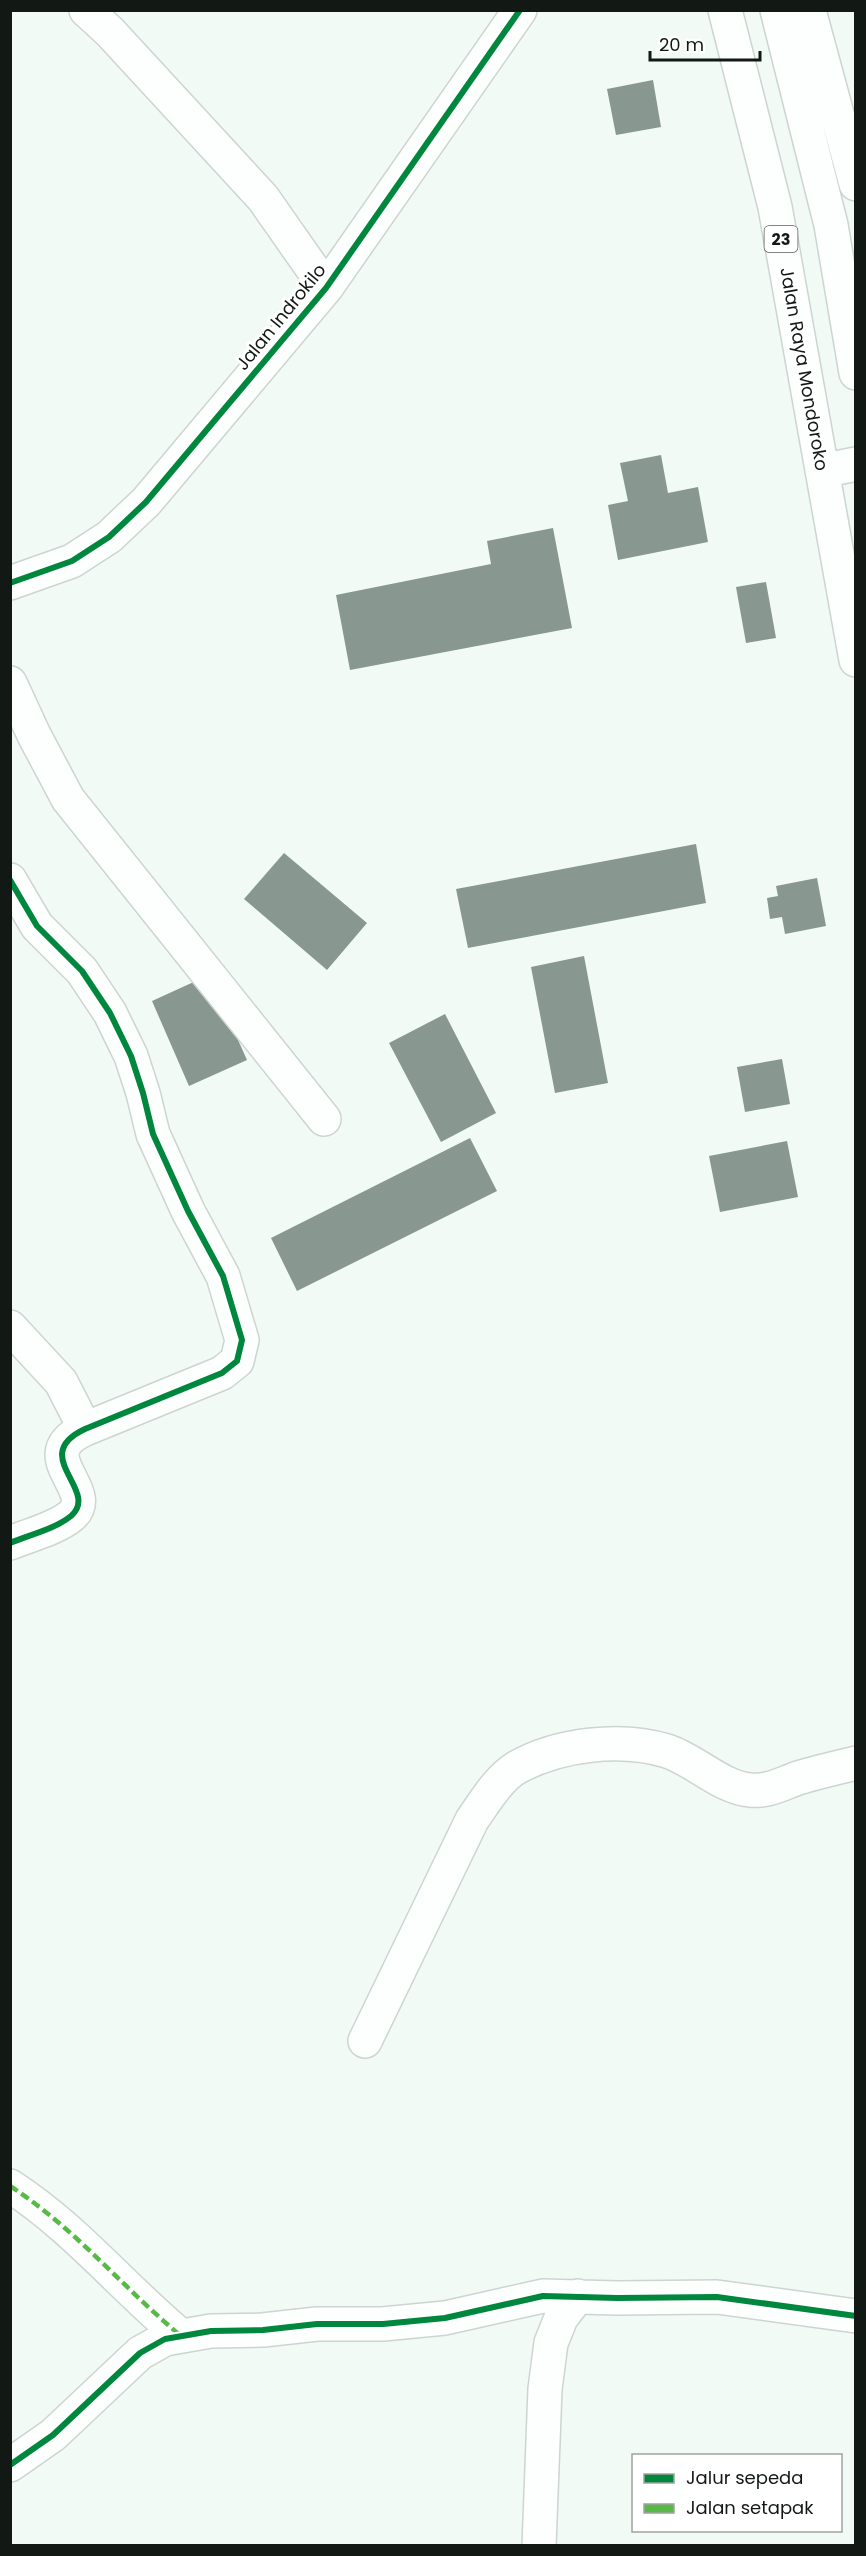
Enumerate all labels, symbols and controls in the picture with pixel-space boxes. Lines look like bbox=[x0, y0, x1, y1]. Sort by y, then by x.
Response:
scale bar bbox=[650, 24, 760, 62]
text: 20 m bbox=[659, 32, 704, 57]
road number: 23 bbox=[764, 226, 798, 252]
street label: Jalan Indrokilo bbox=[230, 258, 331, 375]
street label: Jalan Raya Mondoroko bbox=[774, 265, 835, 473]
legend bbox=[632, 2454, 842, 2532]
text: Jalur sepeda bbox=[686, 2465, 803, 2490]
text: Jalan setapak bbox=[686, 2495, 814, 2520]

